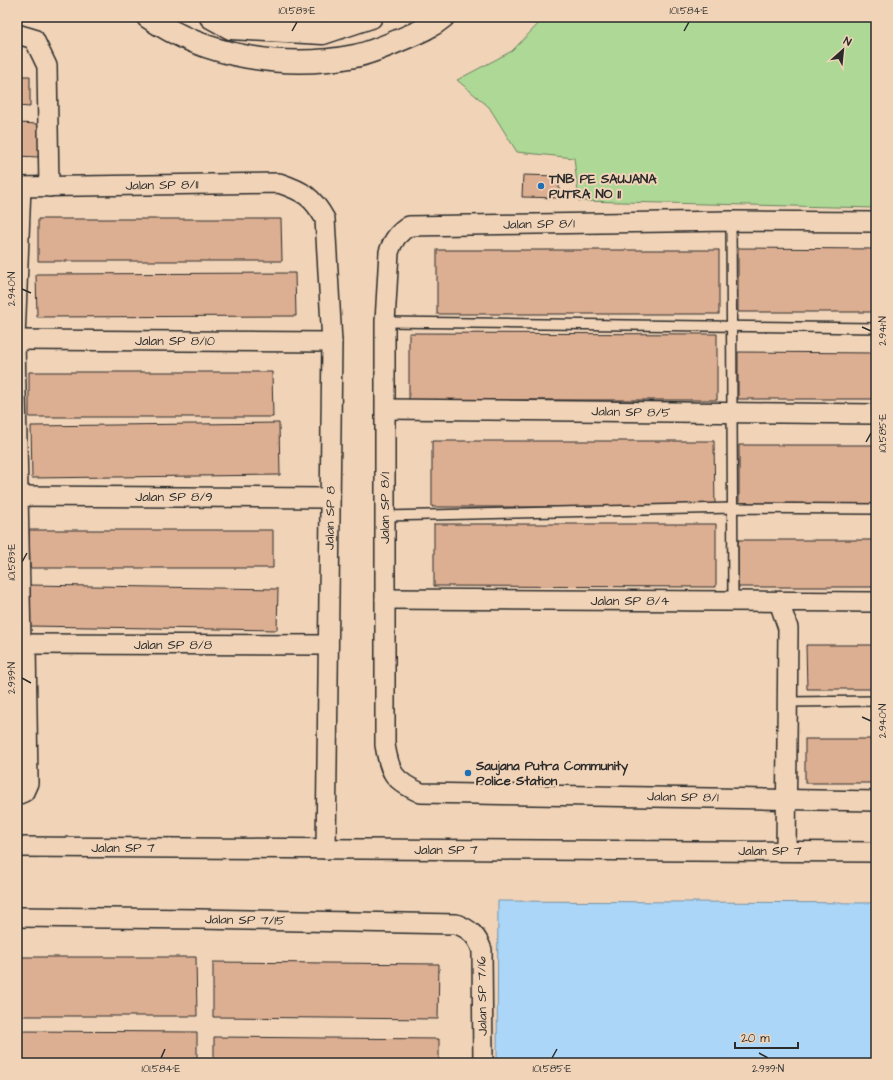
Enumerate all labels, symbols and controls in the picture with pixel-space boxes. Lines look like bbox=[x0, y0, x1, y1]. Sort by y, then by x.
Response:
text: 101.583°E bbox=[278, 4, 316, 18]
text: 101.584°E bbox=[670, 4, 708, 18]
north arrow bbox=[823, 30, 863, 70]
text: N bbox=[841, 33, 854, 50]
place label: TNB PE SAUJANA PUTRA NO 11 bbox=[548, 170, 657, 203]
street label: Jalan SP 8/11 bbox=[125, 175, 199, 195]
marker: TNB PE SAUJANA PUTRA NO 11 bbox=[536, 181, 546, 191]
street label: Jalan SP 8/1 bbox=[503, 214, 575, 234]
text: 2.940°N bbox=[5, 272, 19, 306]
text: 2.941°N bbox=[876, 316, 890, 346]
street label: Jalan SP 8/10 bbox=[135, 332, 215, 350]
street label: Jalan SP 8/5 bbox=[591, 402, 671, 422]
text: 101.585°E bbox=[876, 413, 890, 453]
street label: Jalan SP 8/1 bbox=[376, 472, 394, 544]
street label: Jalan SP 8 bbox=[320, 485, 340, 550]
street label: Jalan SP 8/9 bbox=[135, 488, 213, 506]
text: 101.583°E bbox=[5, 543, 19, 581]
street label: Jalan SP 8/4 bbox=[591, 592, 670, 610]
street label: Jalan SP 8/8 bbox=[134, 636, 213, 654]
text: 2.939°N bbox=[5, 662, 19, 694]
text: 2.940°N bbox=[876, 704, 890, 738]
place label: Saujana Putra Community Police Station bbox=[475, 757, 629, 790]
marker: Saujana Putra Community Police Station bbox=[463, 768, 473, 778]
street label: Jalan SP 8/1 bbox=[647, 787, 719, 807]
street label: Jalan SP 7 bbox=[91, 839, 155, 857]
street label: Jalan SP 7 bbox=[414, 841, 478, 859]
street label: Jalan SP 7 bbox=[738, 842, 802, 860]
street label: Jalan SP 7/15 bbox=[205, 910, 285, 930]
street label: Jalan SP 7/16 bbox=[472, 956, 492, 1036]
scale bar bbox=[735, 1024, 798, 1050]
text: 20 m bbox=[741, 1030, 770, 1047]
text: 101.584°E bbox=[142, 1062, 180, 1076]
text: 101.585°E bbox=[532, 1062, 572, 1076]
text: 2.939°N bbox=[752, 1062, 784, 1076]

